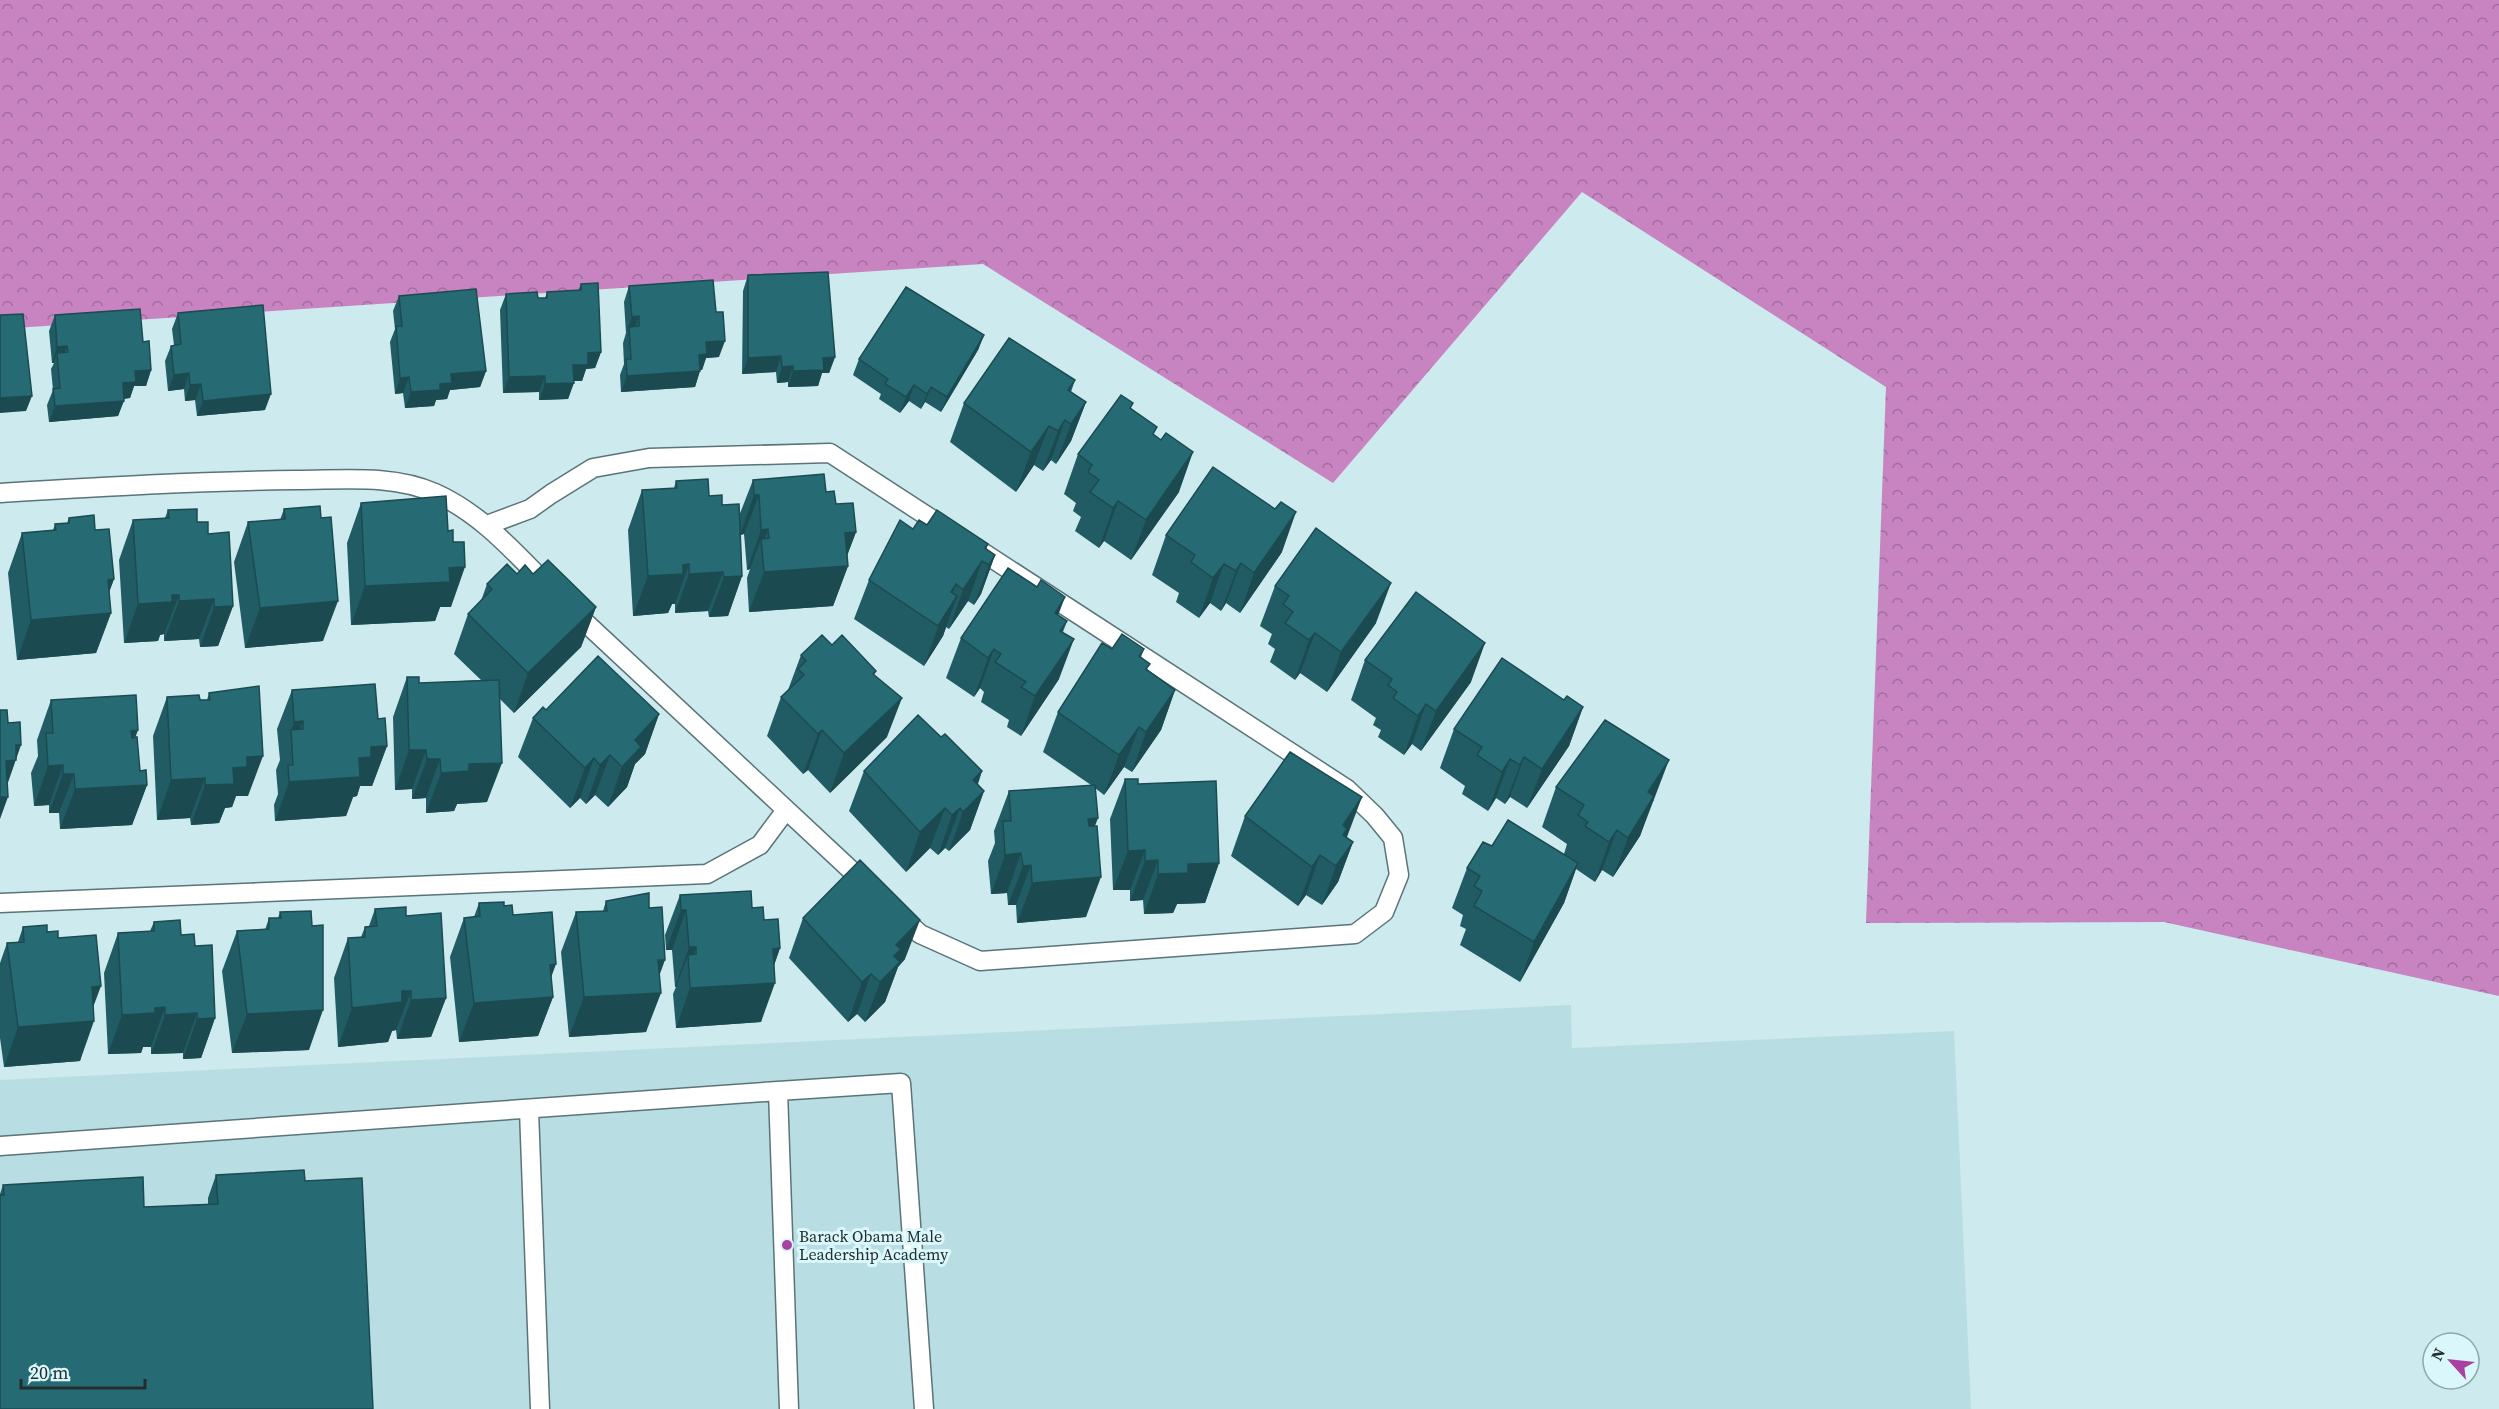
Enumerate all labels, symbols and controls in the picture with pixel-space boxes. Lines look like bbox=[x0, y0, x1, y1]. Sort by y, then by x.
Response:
place label: Barack Obama Male Leadership Academy bbox=[799, 1225, 949, 1265]
marker: Barack Obama Male Leadership Academy bbox=[780, 1238, 794, 1252]
north arrow bbox=[2421, 1331, 2481, 1391]
text: N bbox=[2425, 1344, 2450, 1364]
scale bar bbox=[21, 1352, 146, 1390]
text: 20 m bbox=[30, 1360, 68, 1385]

